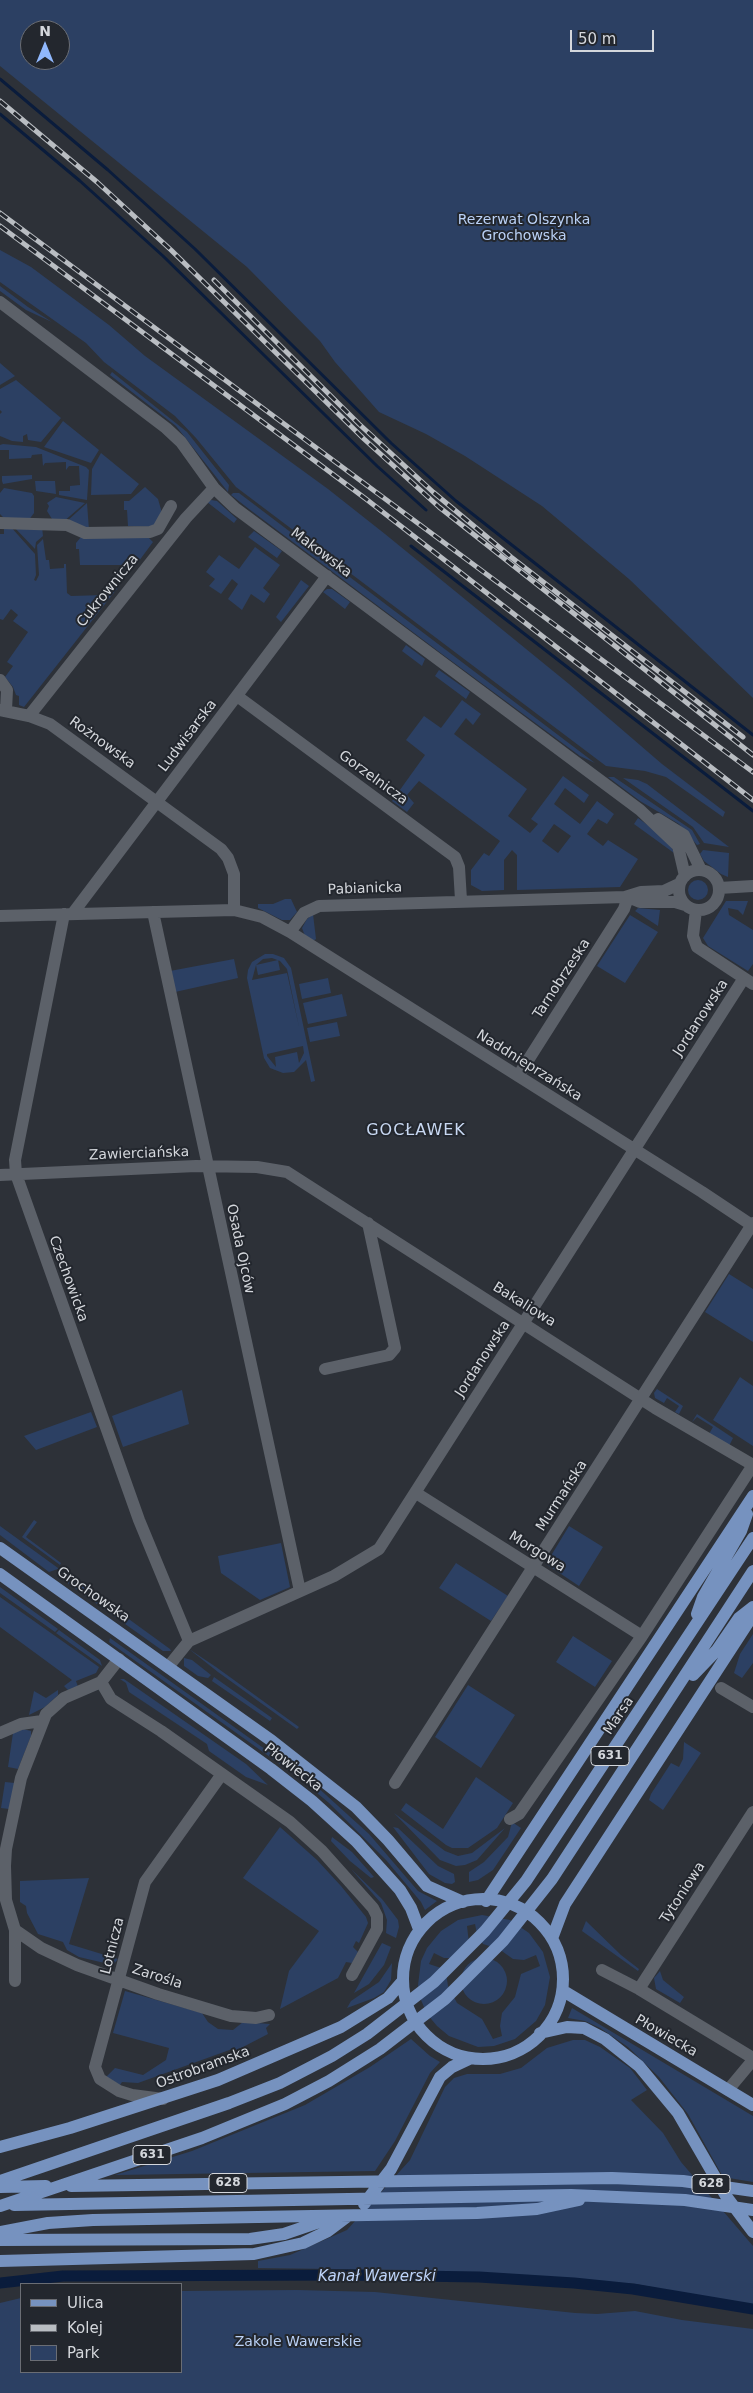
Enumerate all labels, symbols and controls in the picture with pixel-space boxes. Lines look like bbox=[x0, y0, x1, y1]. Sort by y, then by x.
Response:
north arrow bbox=[20, 20, 70, 70]
scale bar bbox=[573, 20, 657, 52]
text: N bbox=[39, 23, 51, 39]
text: 50 m bbox=[578, 30, 616, 48]
park label: Rezerwat Olszynka Grochowska bbox=[458, 212, 590, 244]
street label: Makowska bbox=[287, 525, 355, 581]
street label: Cukrownicza bbox=[74, 551, 142, 631]
street label: Ludwisarska bbox=[155, 697, 221, 775]
street label: Rożnowska bbox=[66, 713, 138, 773]
street label: Gorzelnicza bbox=[335, 747, 411, 809]
street label: Pabianicka bbox=[327, 879, 403, 899]
street label: Tarnobrzeska bbox=[530, 936, 594, 1022]
street label: Jordanowska bbox=[670, 976, 732, 1060]
street label: Naddnieprzańska bbox=[473, 1027, 585, 1105]
district label: GOCŁAWEK bbox=[365, 1121, 467, 1141]
street label: Zawierciańska bbox=[89, 1144, 189, 1164]
street label: Osada Ojców bbox=[222, 1203, 258, 1295]
street label: Czechowicka bbox=[45, 1234, 91, 1324]
street label: Bakaliowa bbox=[489, 1279, 559, 1331]
street label: Jordanowska bbox=[452, 1317, 514, 1401]
street label: Murmańska bbox=[533, 1457, 591, 1535]
street label: Morgowa bbox=[506, 1528, 568, 1576]
street label: Grochowska bbox=[53, 1564, 133, 1626]
street label: Marsa bbox=[600, 1694, 638, 1738]
street label: Płowiecka bbox=[261, 1740, 325, 1796]
road number: 631 bbox=[591, 1746, 629, 1765]
street label: Tytoniowa bbox=[657, 1859, 709, 1927]
street label: Lotnicza bbox=[98, 1916, 128, 1976]
street label: Zarośla bbox=[130, 1961, 184, 1993]
street label: Płowiecka bbox=[632, 2011, 700, 2061]
street label: Ostrobramska bbox=[154, 2043, 252, 2093]
road number: 631 bbox=[133, 2146, 171, 2164]
road number: 628 bbox=[209, 2174, 247, 2192]
road number: 628 bbox=[692, 2174, 730, 2194]
water label: Kanał Wawerski bbox=[318, 2268, 436, 2286]
legend bbox=[20, 2283, 182, 2373]
text: Ulica bbox=[67, 2294, 104, 2312]
text: Kolej bbox=[67, 2319, 103, 2337]
park label: Zakole Wawerskie bbox=[235, 2334, 361, 2350]
text: Park bbox=[67, 2344, 99, 2362]

